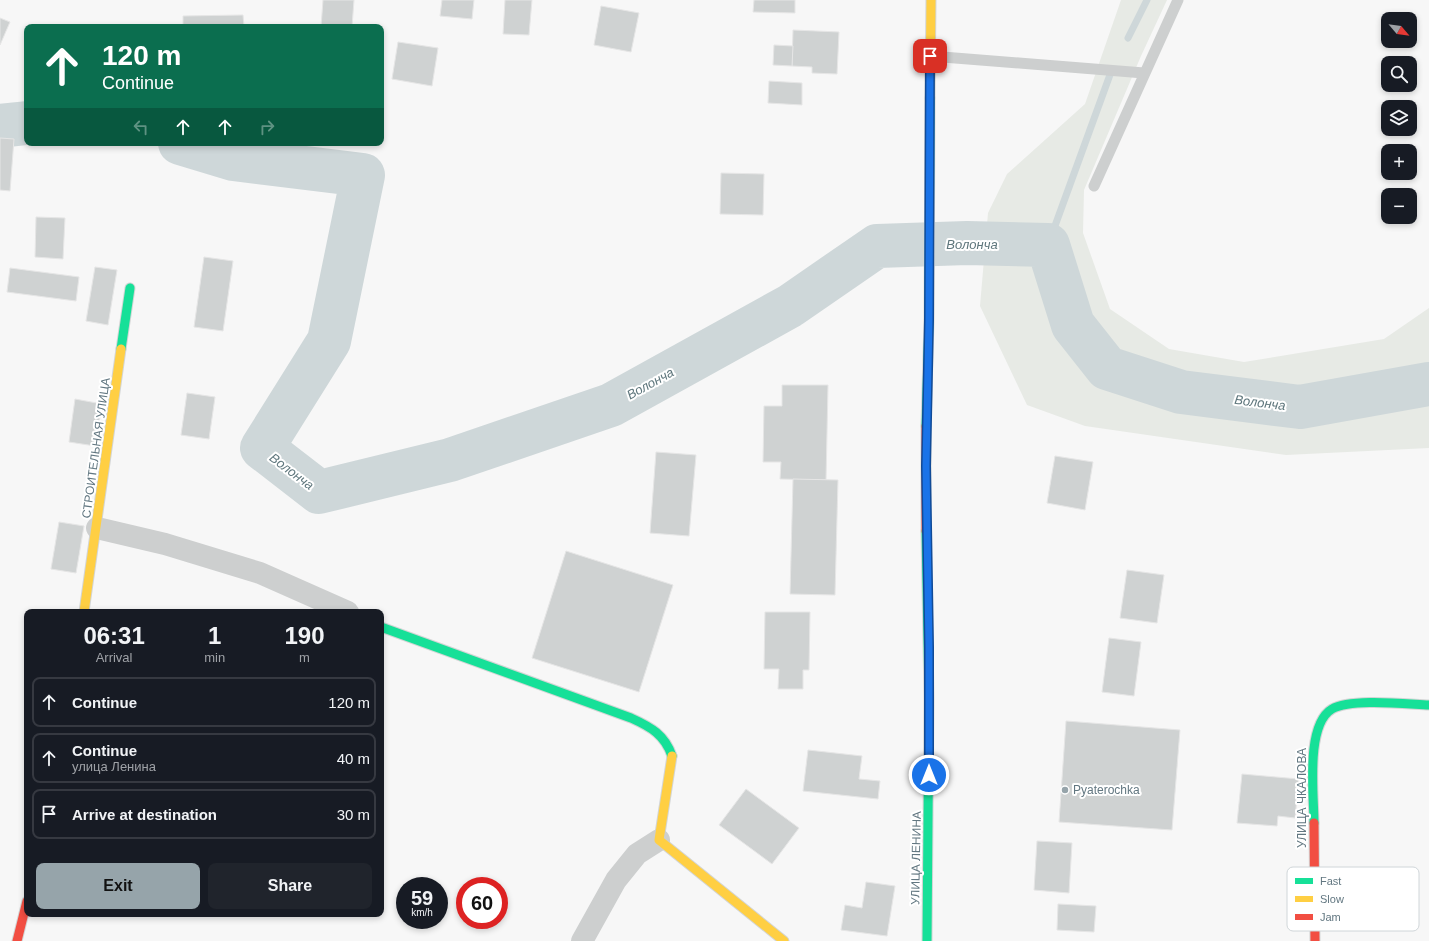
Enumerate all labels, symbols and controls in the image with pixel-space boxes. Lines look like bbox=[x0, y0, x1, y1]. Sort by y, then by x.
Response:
north arrow bbox=[1381, 12, 1417, 48]
map controls bbox=[1381, 12, 1417, 224]
pin bbox=[913, 39, 947, 73]
icon: ahead bbox=[36, 40, 88, 92]
text: 120 m bbox=[102, 40, 181, 71]
icon: arrive bbox=[919, 45, 941, 67]
button: search bbox=[1381, 56, 1417, 92]
text: Continue bbox=[102, 73, 174, 93]
button: layers bbox=[1381, 100, 1417, 136]
icon: left bbox=[130, 116, 152, 138]
icon: ahead bbox=[172, 116, 194, 138]
icon: ahead bbox=[214, 116, 236, 138]
icon: right bbox=[256, 116, 278, 138]
button: + bbox=[1381, 144, 1417, 180]
button: − bbox=[1381, 188, 1417, 224]
water label: Волонча bbox=[946, 237, 998, 252]
water label: Волонча bbox=[624, 364, 676, 402]
street label: СТРОИТЕЛЬНАЯ УЛИЦА bbox=[79, 377, 113, 519]
water label: Волонча bbox=[1234, 392, 1286, 413]
water label: Волонча bbox=[267, 450, 317, 493]
text: 06:31 bbox=[83, 622, 145, 649]
text: 1 bbox=[208, 622, 221, 649]
text: 190 bbox=[285, 622, 325, 649]
text: Arrival bbox=[96, 650, 133, 665]
text: min bbox=[204, 650, 225, 665]
text: m bbox=[299, 650, 310, 665]
icon: ahead bbox=[38, 691, 60, 713]
text: Continue bbox=[72, 694, 137, 711]
text: 120 m bbox=[328, 694, 370, 711]
text: Continue bbox=[72, 742, 137, 759]
icon: ahead bbox=[38, 747, 60, 769]
street label: УЛИЦА ЧКАЛОВА bbox=[1295, 748, 1309, 848]
text: 40 m bbox=[337, 750, 370, 767]
position arrow bbox=[908, 754, 950, 796]
text: улица Ленина bbox=[72, 759, 156, 774]
place label: Pyaterochka bbox=[1073, 783, 1140, 797]
marker: Pyaterochka bbox=[1060, 785, 1070, 795]
icon: arrive bbox=[38, 803, 60, 825]
text: Arrive at destination bbox=[72, 806, 217, 823]
text: 30 m bbox=[337, 806, 370, 823]
street label: УЛИЦА ЛЕНИНА bbox=[908, 811, 924, 905]
button: Exit bbox=[36, 863, 200, 909]
button: Share bbox=[208, 863, 372, 909]
legend bbox=[1287, 867, 1419, 931]
text: Fast bbox=[1320, 875, 1341, 887]
speed limit sign: 60 bbox=[456, 877, 508, 929]
text: 59 bbox=[411, 887, 433, 909]
text: Slow bbox=[1320, 893, 1344, 905]
text: km/h bbox=[411, 907, 433, 918]
text: Jam bbox=[1320, 911, 1341, 923]

